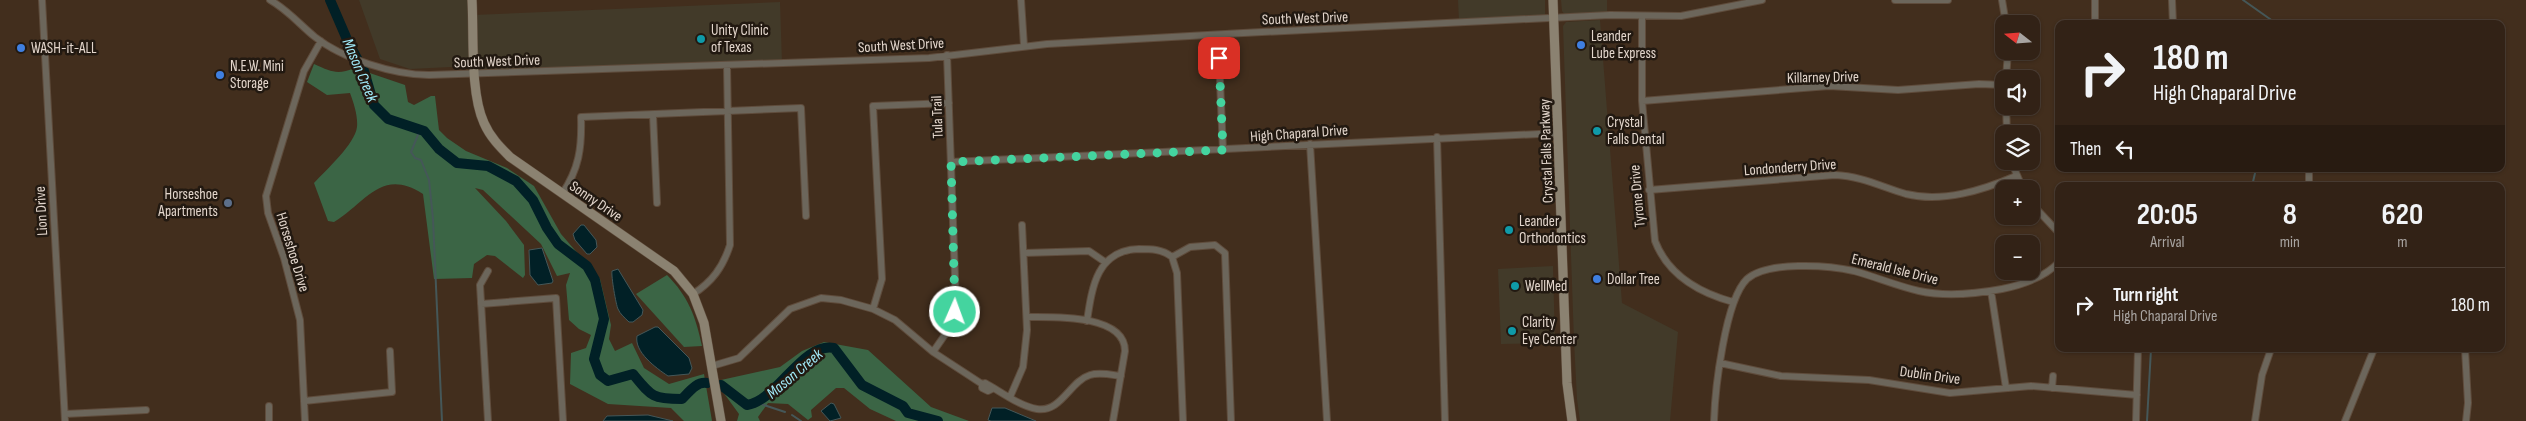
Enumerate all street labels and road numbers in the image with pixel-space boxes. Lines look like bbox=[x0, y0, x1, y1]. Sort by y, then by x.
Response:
street label: South West Drive bbox=[1262, 7, 1349, 30]
street label: South West Drive bbox=[857, 34, 945, 57]
street label: South West Drive bbox=[454, 50, 541, 73]
street label: Killarney Drive bbox=[1787, 67, 1859, 88]
street label: Tula Trail bbox=[927, 95, 948, 139]
street label: Crystal Falls Parkway bbox=[1535, 98, 1558, 204]
street label: High Chaparal Drive bbox=[1250, 121, 1349, 146]
street label: Londonderry Drive bbox=[1743, 155, 1837, 180]
street label: Tyrone Drive bbox=[1625, 164, 1650, 228]
street label: Sonny Drive bbox=[566, 177, 626, 226]
street label: Lion Drive bbox=[31, 186, 52, 236]
street label: Horseshoe Drive bbox=[271, 210, 314, 294]
street label: Emerald Isle Drive bbox=[1849, 250, 1940, 289]
street label: Dublin Drive bbox=[1899, 362, 1961, 389]

